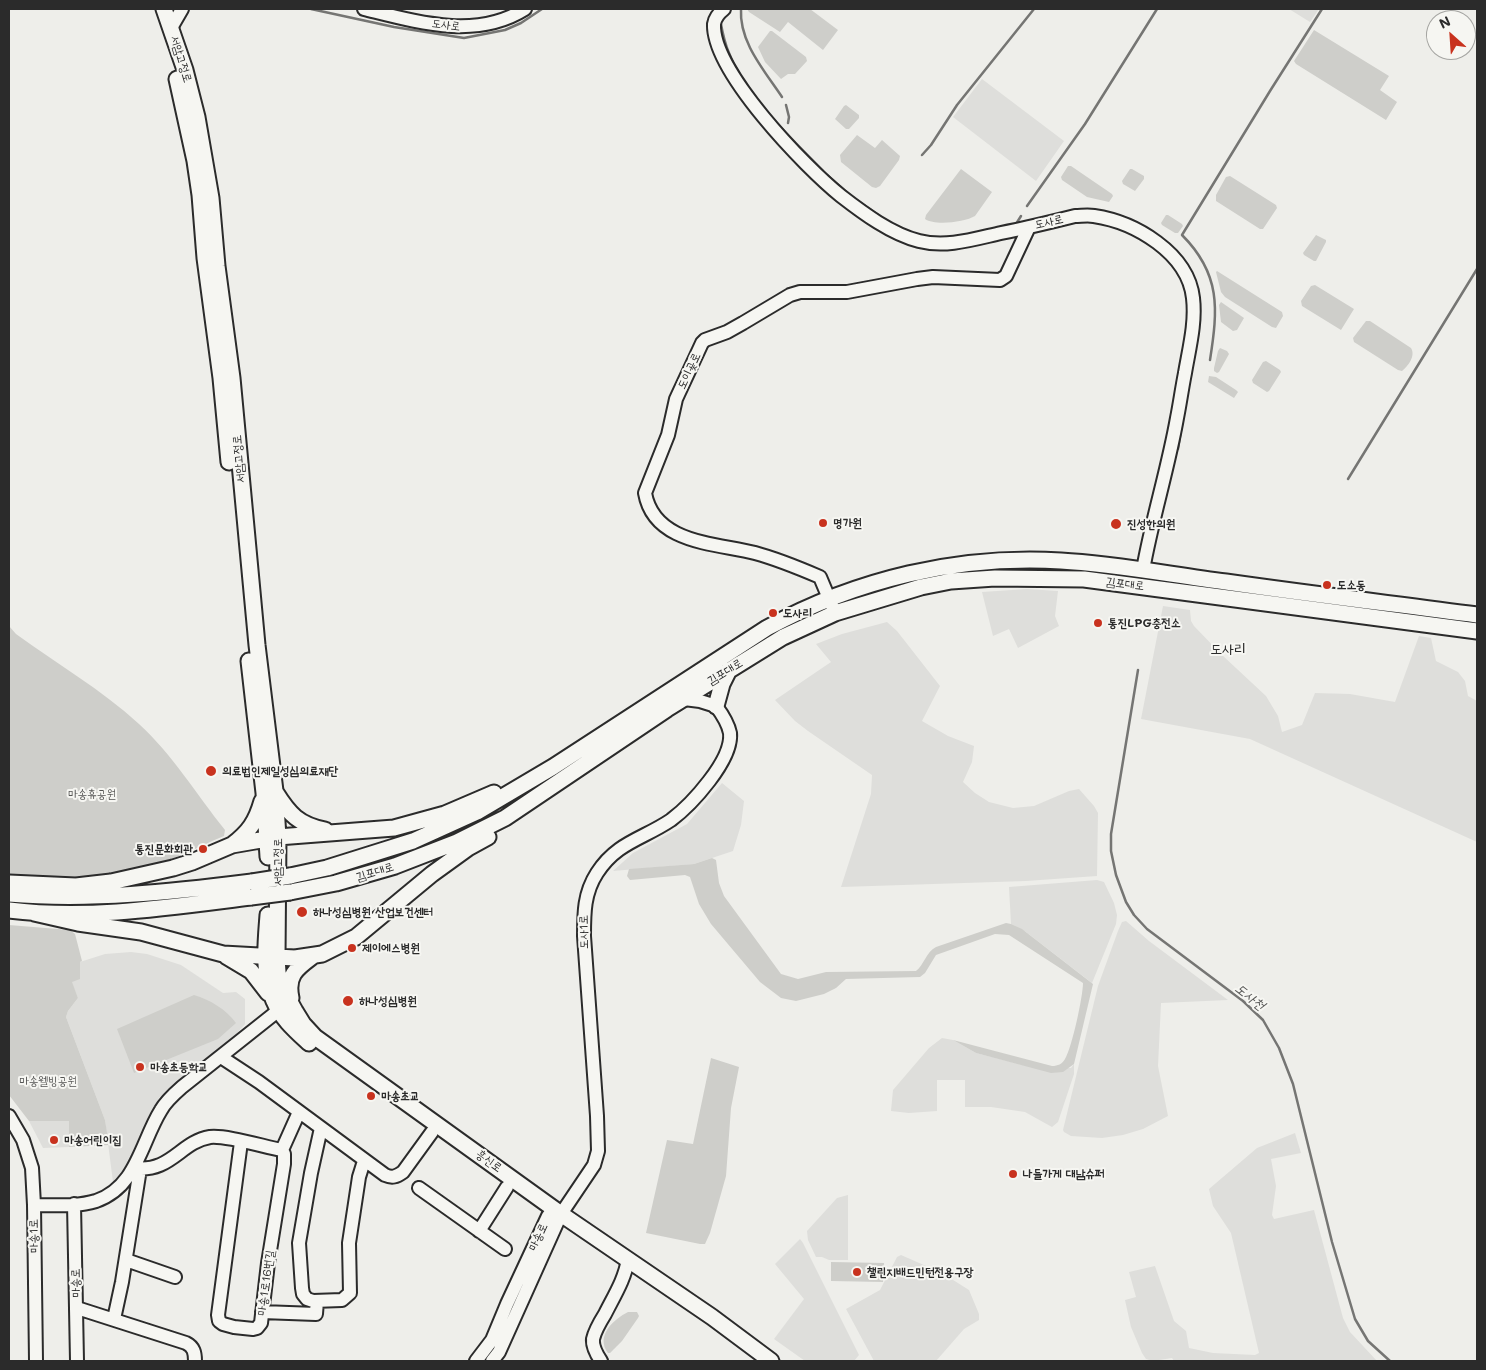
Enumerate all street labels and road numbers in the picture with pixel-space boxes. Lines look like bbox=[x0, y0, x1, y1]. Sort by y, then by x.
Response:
street label: 도사로 bbox=[431, 16, 461, 34]
street label: 서암고정로 bbox=[167, 34, 195, 84]
street label: 도사로 bbox=[1033, 212, 1065, 232]
street label: 도이곶로 bbox=[674, 350, 704, 392]
street label: 서암고정로 bbox=[230, 434, 248, 484]
street label: 김포대로 bbox=[1105, 575, 1145, 593]
street label: 김포대로 bbox=[705, 656, 745, 688]
street label: 서암고정로 bbox=[271, 838, 285, 886]
street label: 김포대로 bbox=[354, 859, 396, 885]
street label: 도사1로 bbox=[577, 915, 591, 949]
street label: 흥신로 bbox=[473, 1147, 505, 1175]
street label: 마송1로 bbox=[27, 1219, 41, 1253]
street label: 마송로 bbox=[525, 1221, 551, 1253]
street label: 마송1로16번길 bbox=[254, 1249, 278, 1317]
street label: 마송로 bbox=[69, 1268, 83, 1298]

